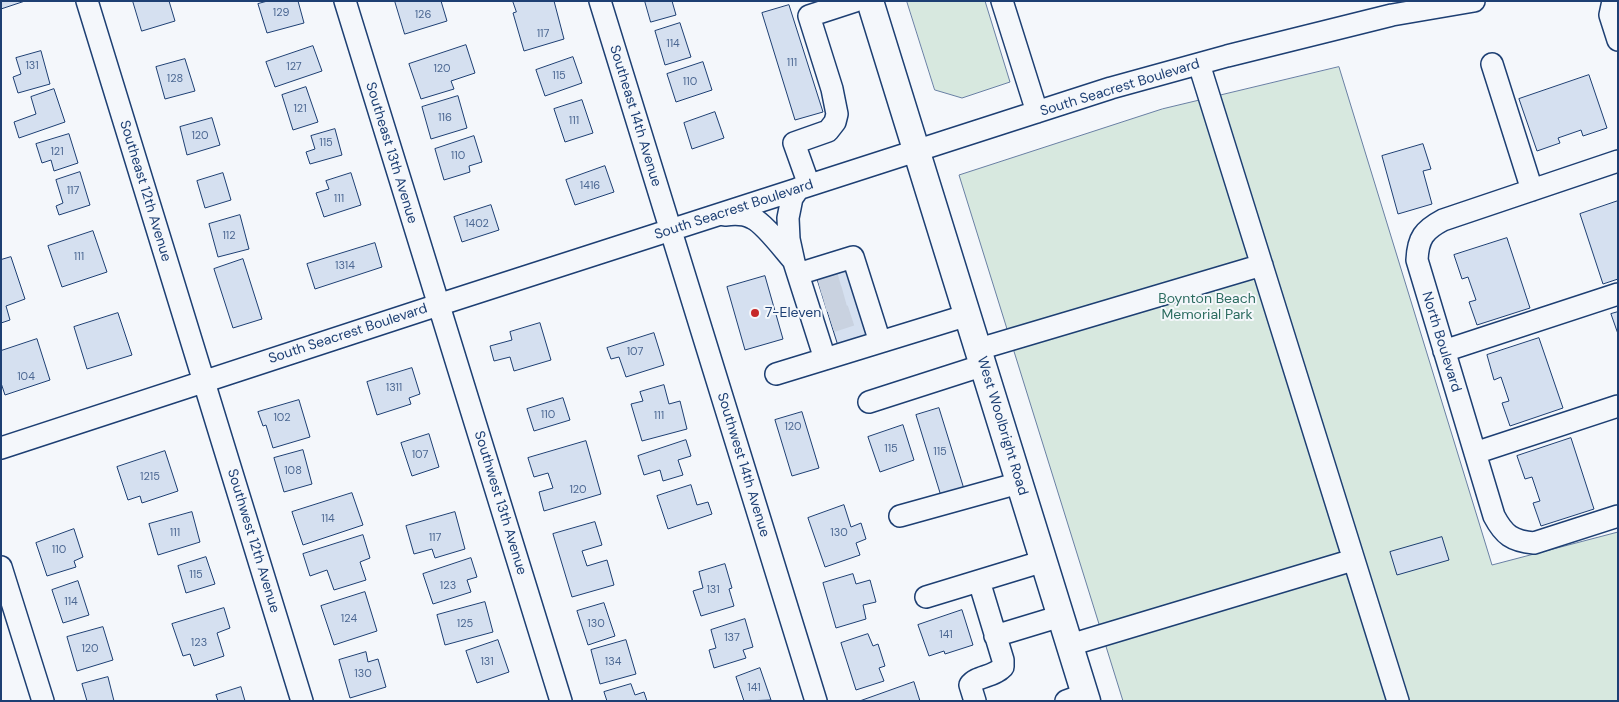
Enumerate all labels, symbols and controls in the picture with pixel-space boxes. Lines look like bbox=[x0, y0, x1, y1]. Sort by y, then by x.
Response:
house number: 129 bbox=[273, 6, 289, 20]
house number: 126 bbox=[415, 8, 431, 22]
house number: 117 bbox=[537, 27, 549, 41]
house number: 114 bbox=[666, 37, 680, 51]
street label: Southeast 14th Avenue bbox=[605, 43, 665, 189]
house number: 111 bbox=[787, 56, 797, 70]
street label: South Seacrest Boulevard bbox=[1038, 56, 1202, 120]
house number: 131 bbox=[25, 59, 39, 73]
house number: 127 bbox=[286, 60, 302, 74]
house number: 120 bbox=[433, 62, 451, 76]
house number: 115 bbox=[552, 69, 566, 83]
house number: 128 bbox=[167, 72, 183, 86]
house number: 110 bbox=[683, 75, 697, 89]
street label: Southeast 13th Avenue bbox=[361, 80, 421, 226]
house number: 121 bbox=[293, 102, 307, 116]
house number: 116 bbox=[438, 111, 452, 125]
house number: 111 bbox=[569, 114, 579, 128]
street label: Southeast 12th Avenue bbox=[116, 118, 174, 264]
house number: 120 bbox=[191, 129, 209, 143]
house number: 115 bbox=[319, 136, 333, 150]
house number: 121 bbox=[50, 145, 64, 159]
house number: 110 bbox=[451, 149, 465, 163]
street label: South Seacrest Boulevard bbox=[652, 176, 816, 244]
house number: 1416 bbox=[580, 179, 600, 193]
house number: 117 bbox=[67, 184, 79, 198]
house number: 111 bbox=[334, 192, 344, 206]
house number: 1402 bbox=[465, 217, 489, 231]
house number: 112 bbox=[222, 229, 236, 243]
house number: 111 bbox=[74, 250, 84, 264]
house number: 1314 bbox=[335, 259, 355, 273]
street label: North Boulevard bbox=[1418, 290, 1464, 394]
park label: Boynton Beach Memorial Park bbox=[1158, 291, 1256, 324]
street label: South Seacrest Boulevard bbox=[266, 300, 430, 368]
place label: 7-Eleven bbox=[765, 305, 821, 321]
marker: 7-Eleven bbox=[749, 307, 761, 319]
house number: 107 bbox=[627, 345, 643, 359]
street label: West Woolbright Road bbox=[973, 355, 1031, 497]
house number: 104 bbox=[17, 370, 35, 384]
house number: 1311 bbox=[386, 381, 402, 395]
street label: Southwest 14th Avenue bbox=[713, 391, 773, 539]
house number: 110 bbox=[541, 408, 555, 422]
house number: 111 bbox=[654, 409, 664, 423]
house number: 102 bbox=[273, 411, 291, 425]
house number: 120 bbox=[784, 420, 802, 434]
street label: Southwest 13th Avenue bbox=[470, 429, 530, 577]
house number: 115 bbox=[884, 442, 898, 456]
house number: 115 bbox=[933, 445, 947, 459]
house number: 107 bbox=[412, 448, 428, 462]
house number: 108 bbox=[284, 464, 302, 478]
street label: Southwest 12th Avenue bbox=[223, 467, 283, 615]
house number: 1215 bbox=[140, 470, 160, 484]
house number: 120 bbox=[569, 483, 587, 497]
house number: 114 bbox=[321, 512, 335, 526]
house number: 111 bbox=[170, 526, 180, 540]
house number: 130 bbox=[830, 526, 848, 540]
house number: 117 bbox=[429, 531, 441, 545]
house number: 110 bbox=[52, 543, 66, 557]
house number: 115 bbox=[189, 568, 203, 582]
house number: 123 bbox=[440, 579, 456, 593]
house number: 131 bbox=[706, 583, 720, 597]
house number: 114 bbox=[64, 595, 78, 609]
house number: 124 bbox=[341, 612, 357, 626]
house number: 125 bbox=[457, 617, 473, 631]
house number: 130 bbox=[587, 617, 605, 631]
house number: 141 bbox=[939, 628, 953, 642]
house number: 137 bbox=[724, 631, 740, 645]
house number: 123 bbox=[191, 636, 207, 650]
house number: 120 bbox=[81, 642, 99, 656]
house number: 131 bbox=[480, 655, 494, 669]
house number: 134 bbox=[605, 655, 621, 669]
house number: 130 bbox=[354, 667, 372, 681]
house number: 141 bbox=[747, 681, 761, 695]

